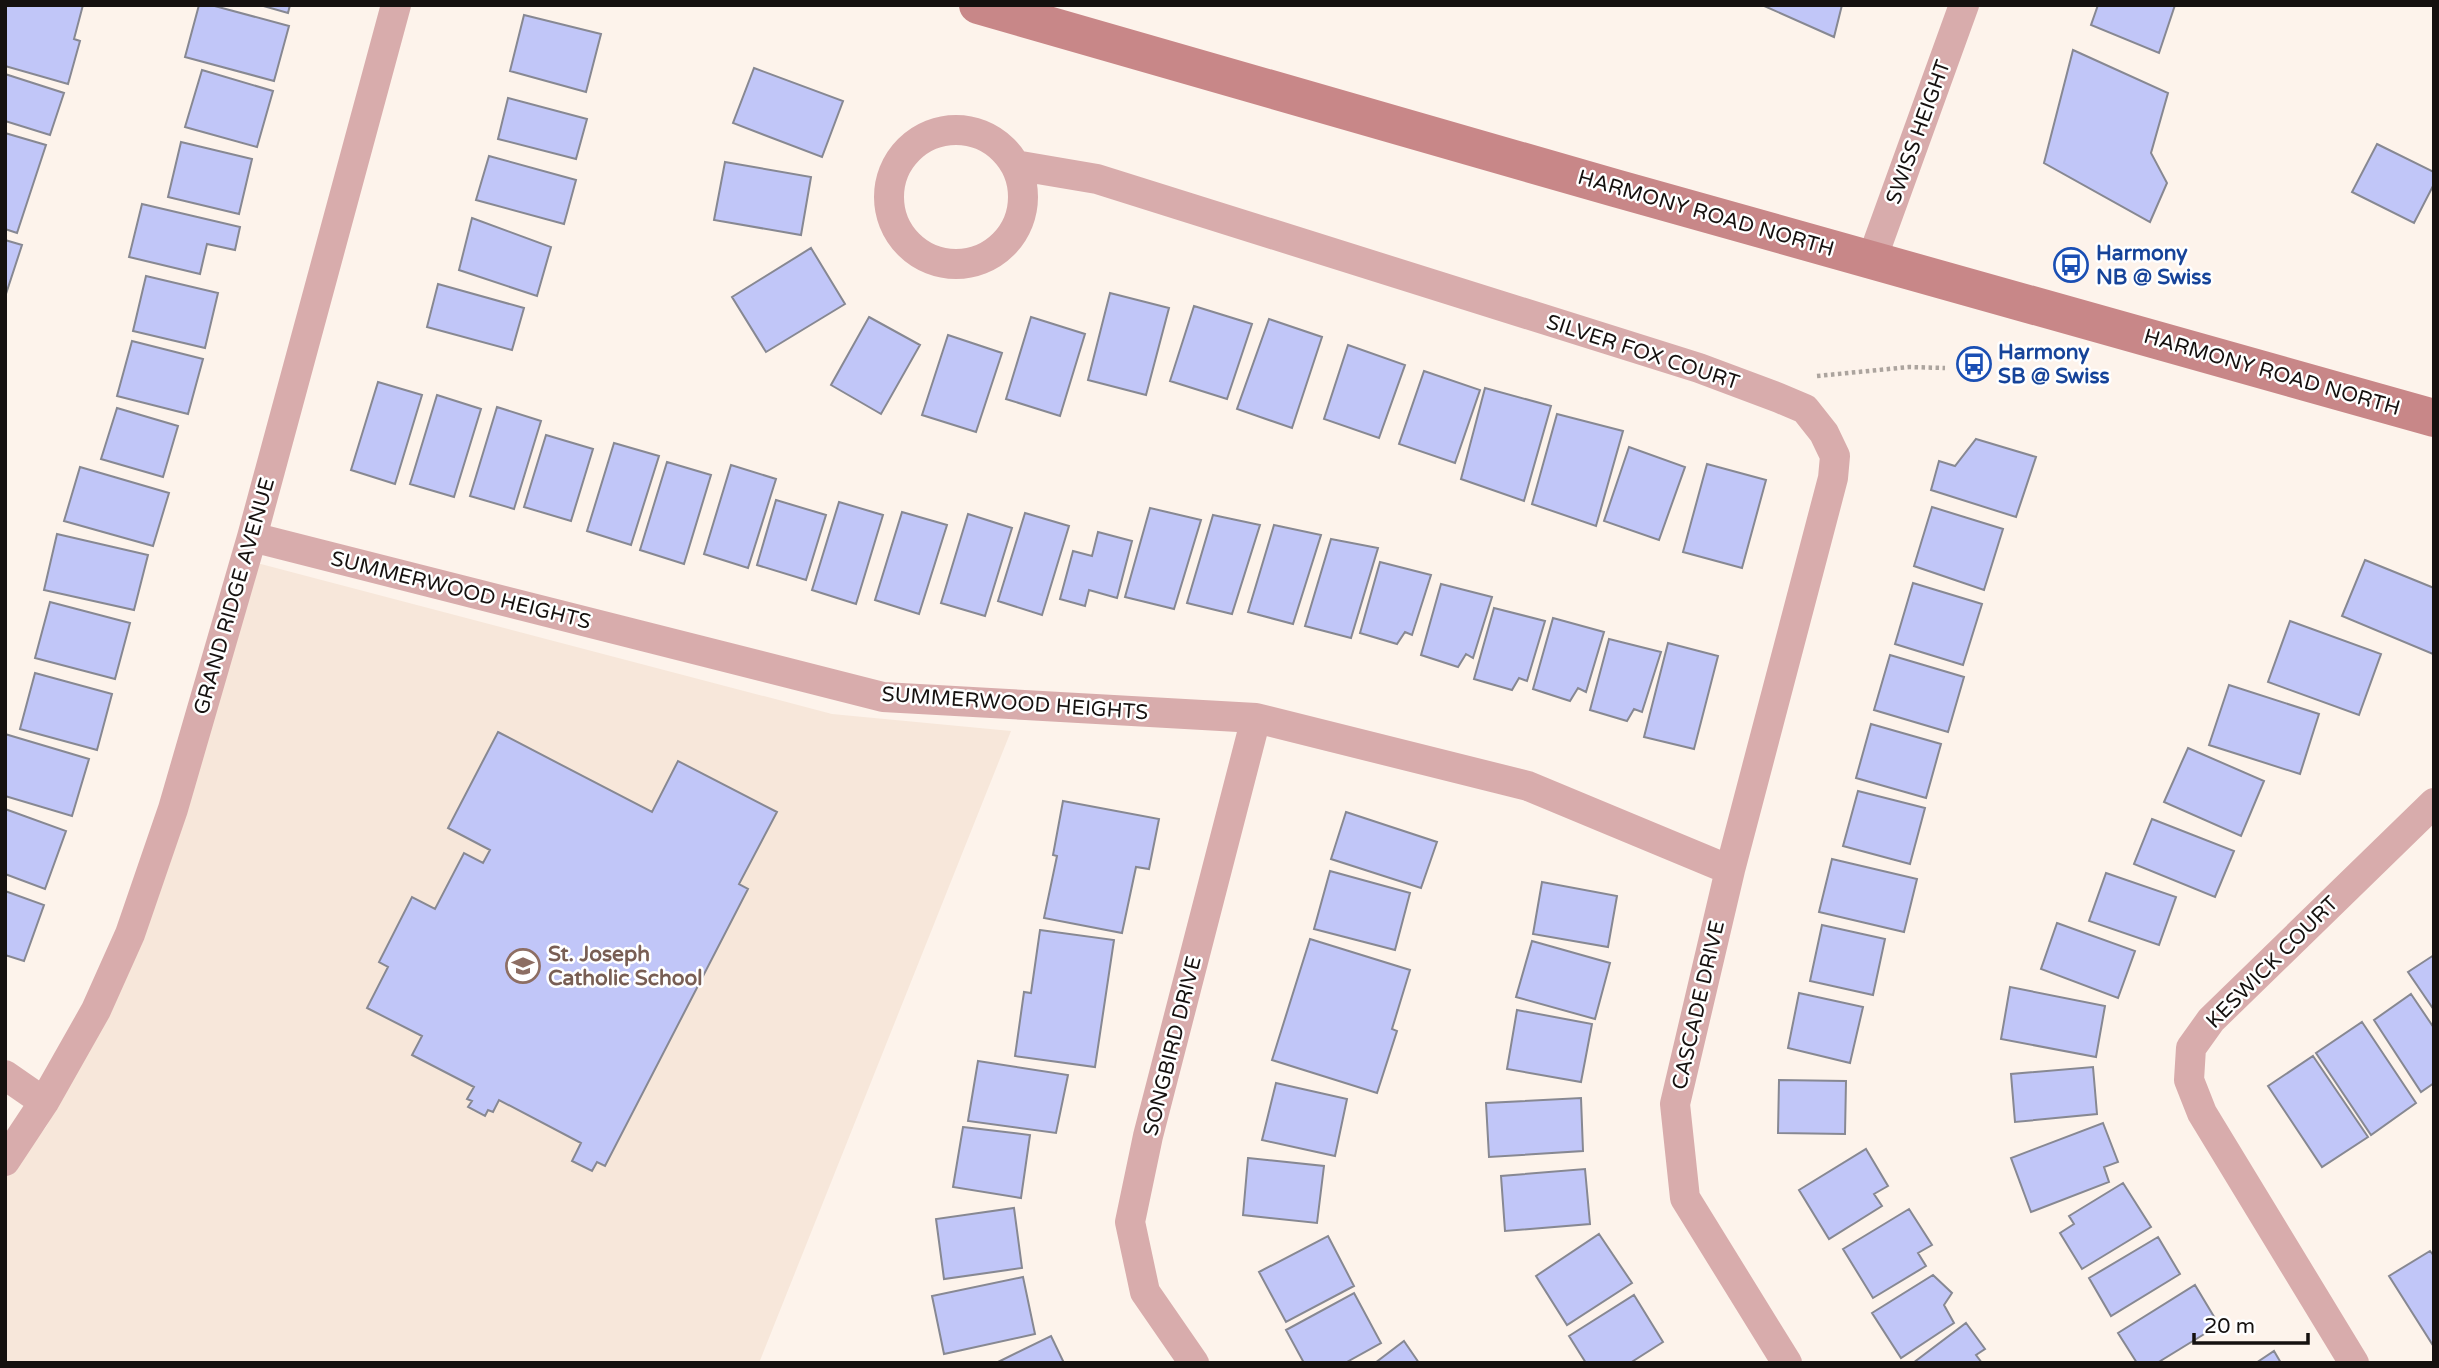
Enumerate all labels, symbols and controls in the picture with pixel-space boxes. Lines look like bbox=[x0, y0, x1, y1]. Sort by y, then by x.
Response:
street label: SWISS HEIGHT bbox=[1881, 57, 1956, 208]
street label: HARMONY ROAD NORTH bbox=[1575, 165, 1837, 262]
place label: Harmony NB @ Swiss bbox=[2096, 241, 2211, 290]
bus stop icon: Harmony NB @ Swiss bbox=[2052, 246, 2090, 284]
street label: SILVER FOX COURT bbox=[1543, 309, 1743, 396]
street label: HARMONY ROAD NORTH bbox=[2141, 324, 2403, 421]
place label: Harmony SB @ Swiss bbox=[1998, 340, 2110, 389]
bus stop icon: Harmony SB @ Swiss bbox=[1955, 345, 1993, 383]
street label: GRAND RIDGE AVENUE bbox=[189, 475, 280, 717]
street label: SUMMERWOOD HEIGHTS bbox=[328, 546, 594, 635]
street label: SUMMERWOOD HEIGHTS bbox=[881, 682, 1149, 725]
street label: KESWICK COURT bbox=[2201, 891, 2344, 1034]
street label: CASCADE DRIVE bbox=[1667, 918, 1730, 1092]
place label: St. Joseph Catholic School bbox=[548, 942, 703, 991]
school or university icon: St. Joseph Catholic School bbox=[504, 947, 542, 985]
street label: SONGBIRD DRIVE bbox=[1138, 954, 1207, 1138]
scale bar bbox=[2194, 1302, 2308, 1346]
text: 20 m bbox=[2204, 1314, 2255, 1339]

